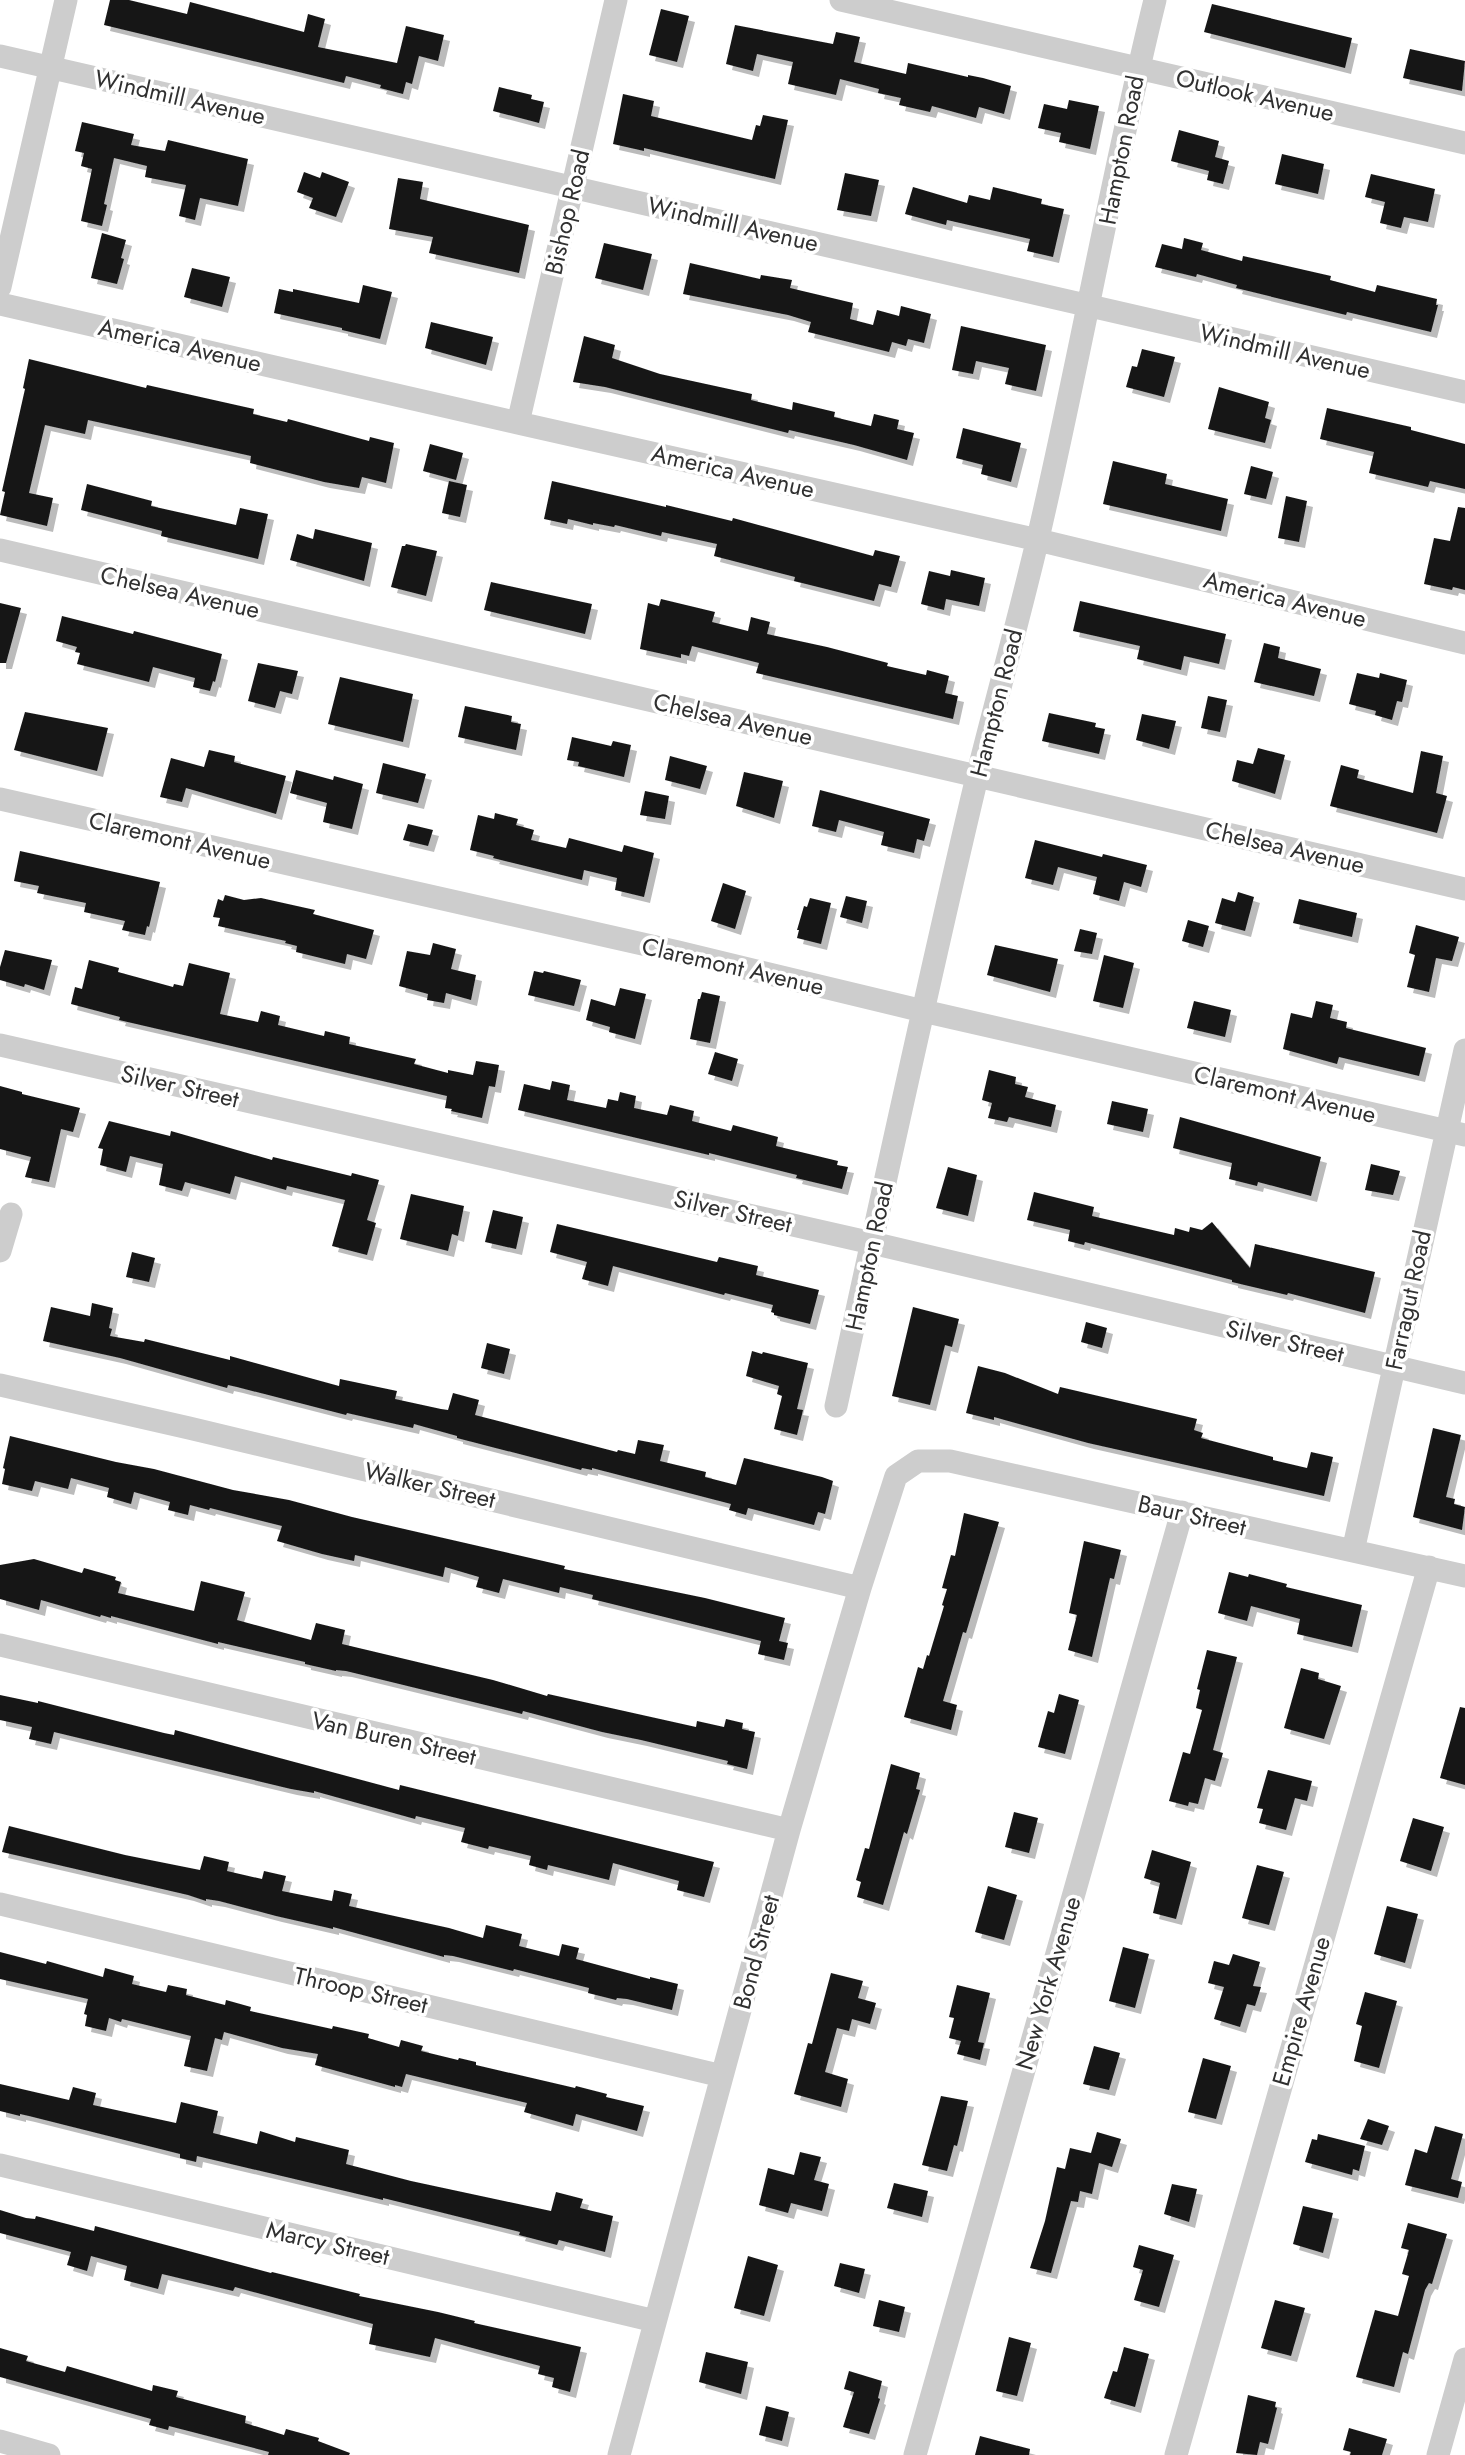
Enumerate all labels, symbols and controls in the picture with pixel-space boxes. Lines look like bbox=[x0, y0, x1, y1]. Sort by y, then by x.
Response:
street label: Windmill Avenue bbox=[91, 60, 269, 134]
street label: Outlook Avenue bbox=[1172, 60, 1338, 130]
street label: Hampton Road bbox=[1089, 72, 1153, 228]
street label: Bishop Road bbox=[536, 146, 598, 278]
street label: Windmill Avenue bbox=[644, 187, 822, 261]
street label: America Avenue bbox=[95, 309, 265, 381]
street label: Windmill Avenue bbox=[1196, 314, 1374, 388]
street label: America Avenue bbox=[648, 435, 818, 507]
street label: Chelsea Avenue bbox=[97, 557, 263, 627]
street label: America Avenue bbox=[1200, 562, 1370, 636]
street label: Hampton Road bbox=[961, 625, 1031, 781]
street label: Chelsea Avenue bbox=[650, 684, 816, 754]
street label: Claremont Avenue bbox=[86, 802, 274, 878]
street label: Chelsea Avenue bbox=[1202, 812, 1368, 882]
street label: Claremont Avenue bbox=[639, 928, 827, 1004]
street label: Silver Street bbox=[118, 1055, 243, 1117]
street label: Claremont Avenue bbox=[1191, 1056, 1379, 1132]
street label: Hampton Road bbox=[836, 1178, 902, 1334]
street label: Silver Street bbox=[671, 1180, 796, 1242]
street label: Farragut Road bbox=[1376, 1227, 1440, 1373]
street label: Silver Street bbox=[1223, 1310, 1348, 1372]
street label: Walker Street bbox=[361, 1453, 499, 1517]
street label: Baur Street bbox=[1134, 1486, 1250, 1545]
street label: Van Buren Street bbox=[308, 1702, 480, 1774]
street label: Bond Street bbox=[724, 1891, 788, 2013]
street label: New York Avenue bbox=[1007, 1892, 1089, 2074]
street label: Empire Avenue bbox=[1263, 1932, 1339, 2090]
street label: Throop Street bbox=[291, 1958, 431, 2022]
street label: Marcy Street bbox=[263, 2212, 393, 2274]

